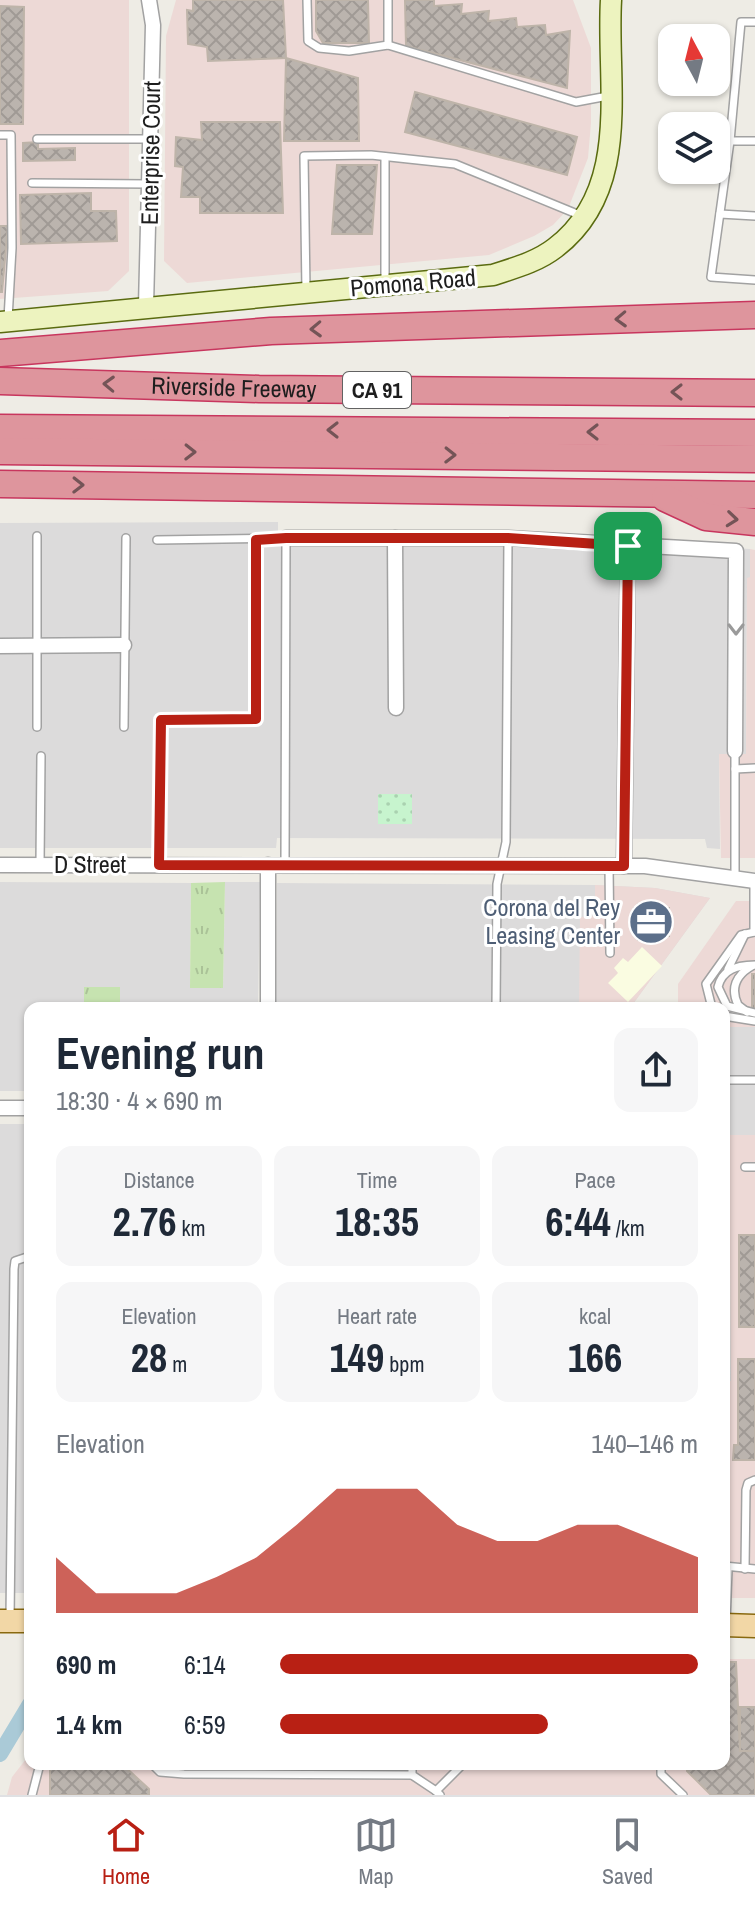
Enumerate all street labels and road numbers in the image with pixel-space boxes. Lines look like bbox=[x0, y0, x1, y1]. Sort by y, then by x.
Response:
street label: Enterprise Court bbox=[133, 80, 167, 225]
street label: Pomona Road bbox=[349, 261, 477, 303]
street label: Riverside Freeway bbox=[151, 369, 317, 404]
road number: CA 91 bbox=[343, 372, 411, 408]
street label: D Street bbox=[54, 848, 127, 880]

